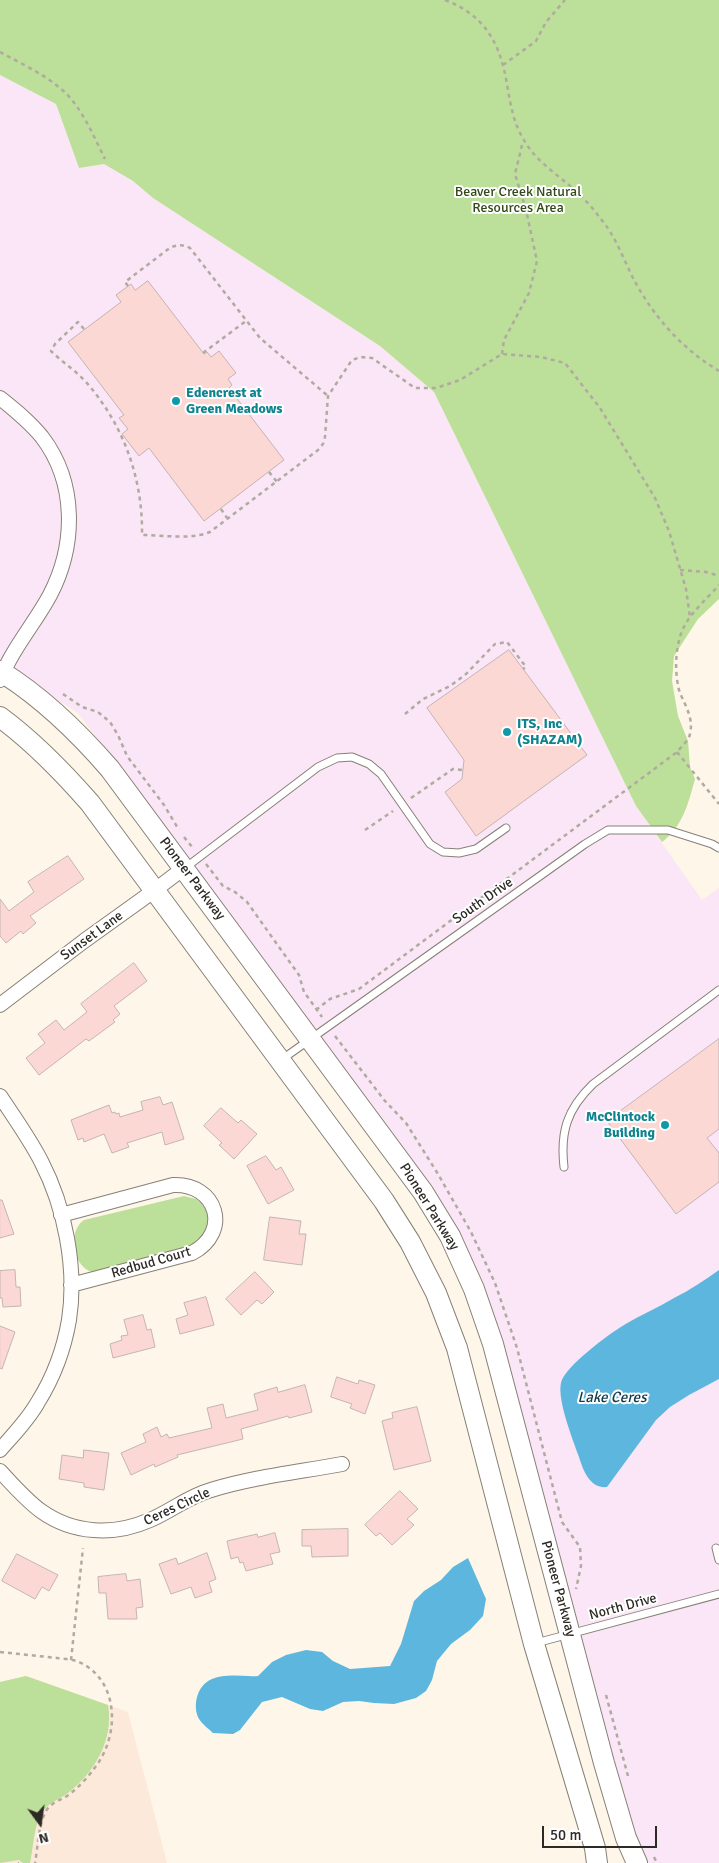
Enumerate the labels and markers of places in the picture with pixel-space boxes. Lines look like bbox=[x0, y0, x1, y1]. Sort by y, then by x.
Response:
place label: Edencrest at Green Meadows bbox=[186, 385, 283, 418]
marker: Edencrest at Green Meadows bbox=[170, 395, 182, 407]
place label: ITS, Inc (SHAZAM) bbox=[517, 716, 583, 749]
marker: ITS, Inc (SHAZAM) bbox=[501, 726, 513, 738]
place label: McClintock Building bbox=[586, 1109, 655, 1142]
marker: McClintock Building bbox=[659, 1119, 671, 1131]

